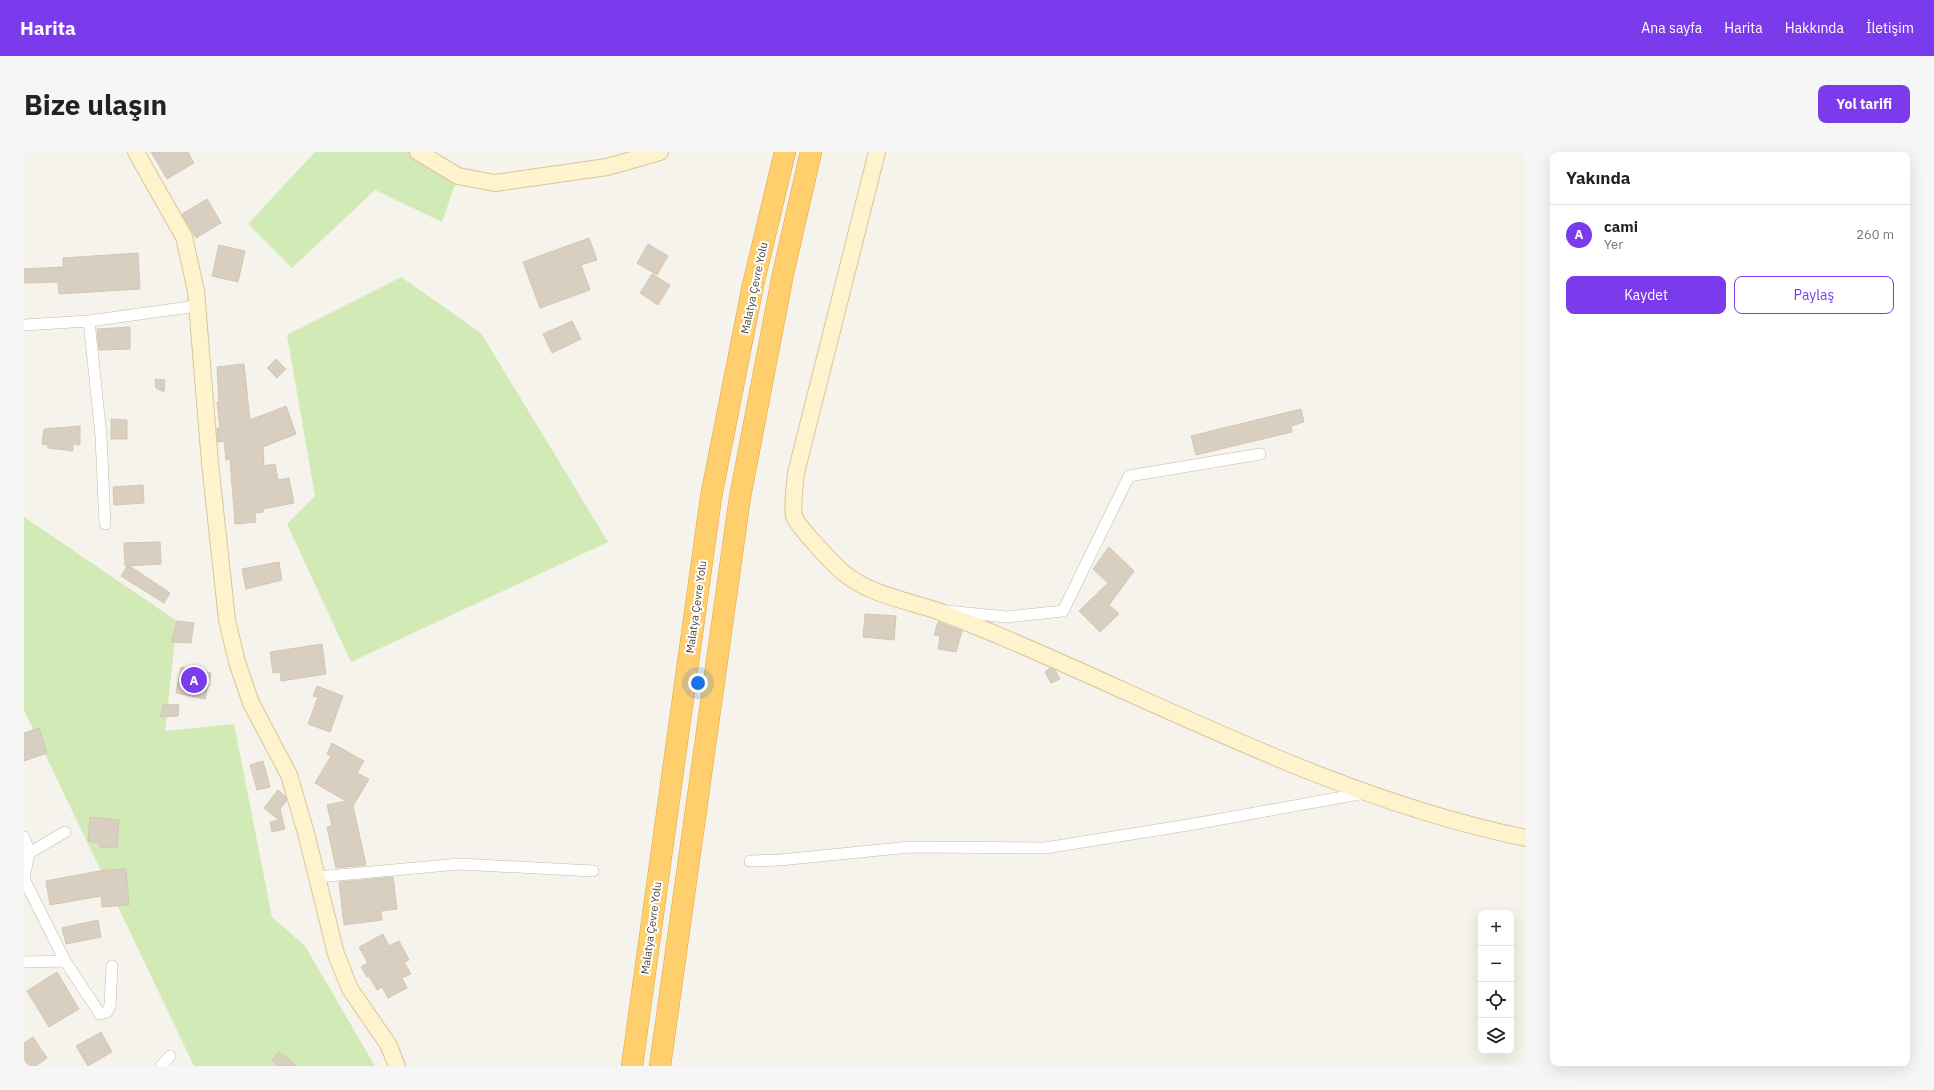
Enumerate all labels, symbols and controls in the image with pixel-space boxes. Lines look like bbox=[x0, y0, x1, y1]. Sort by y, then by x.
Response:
text: Harita bbox=[20, 16, 76, 40]
text: Ana sayfa bbox=[1641, 19, 1702, 37]
text: Harita bbox=[1724, 19, 1763, 37]
text: Hakkında bbox=[1785, 19, 1844, 37]
text: İletişim bbox=[1866, 19, 1914, 37]
button: Yol tarifi bbox=[1818, 85, 1910, 123]
text: Bize ulaşın bbox=[24, 86, 167, 123]
text: Yakında bbox=[1566, 167, 1630, 189]
text: cami bbox=[1604, 217, 1638, 236]
text: A bbox=[1575, 226, 1583, 243]
text: 260 m bbox=[1856, 226, 1894, 243]
text: Yer bbox=[1604, 236, 1623, 253]
street label: Malatya Çevre Yolu bbox=[737, 241, 771, 335]
button: Kaydet bbox=[1566, 276, 1726, 314]
button: Paylaş bbox=[1734, 276, 1894, 314]
street label: Malatya Çevre Yolu bbox=[683, 560, 709, 654]
pin: A bbox=[181, 665, 207, 695]
your location bbox=[688, 673, 708, 693]
street label: Malatya Çevre Yolu bbox=[638, 881, 664, 975]
map controls bbox=[1478, 910, 1514, 1054]
button: + bbox=[1478, 910, 1514, 946]
button: − bbox=[1478, 946, 1514, 982]
button: locate bbox=[1478, 982, 1514, 1018]
button: layers bbox=[1478, 1018, 1514, 1054]

